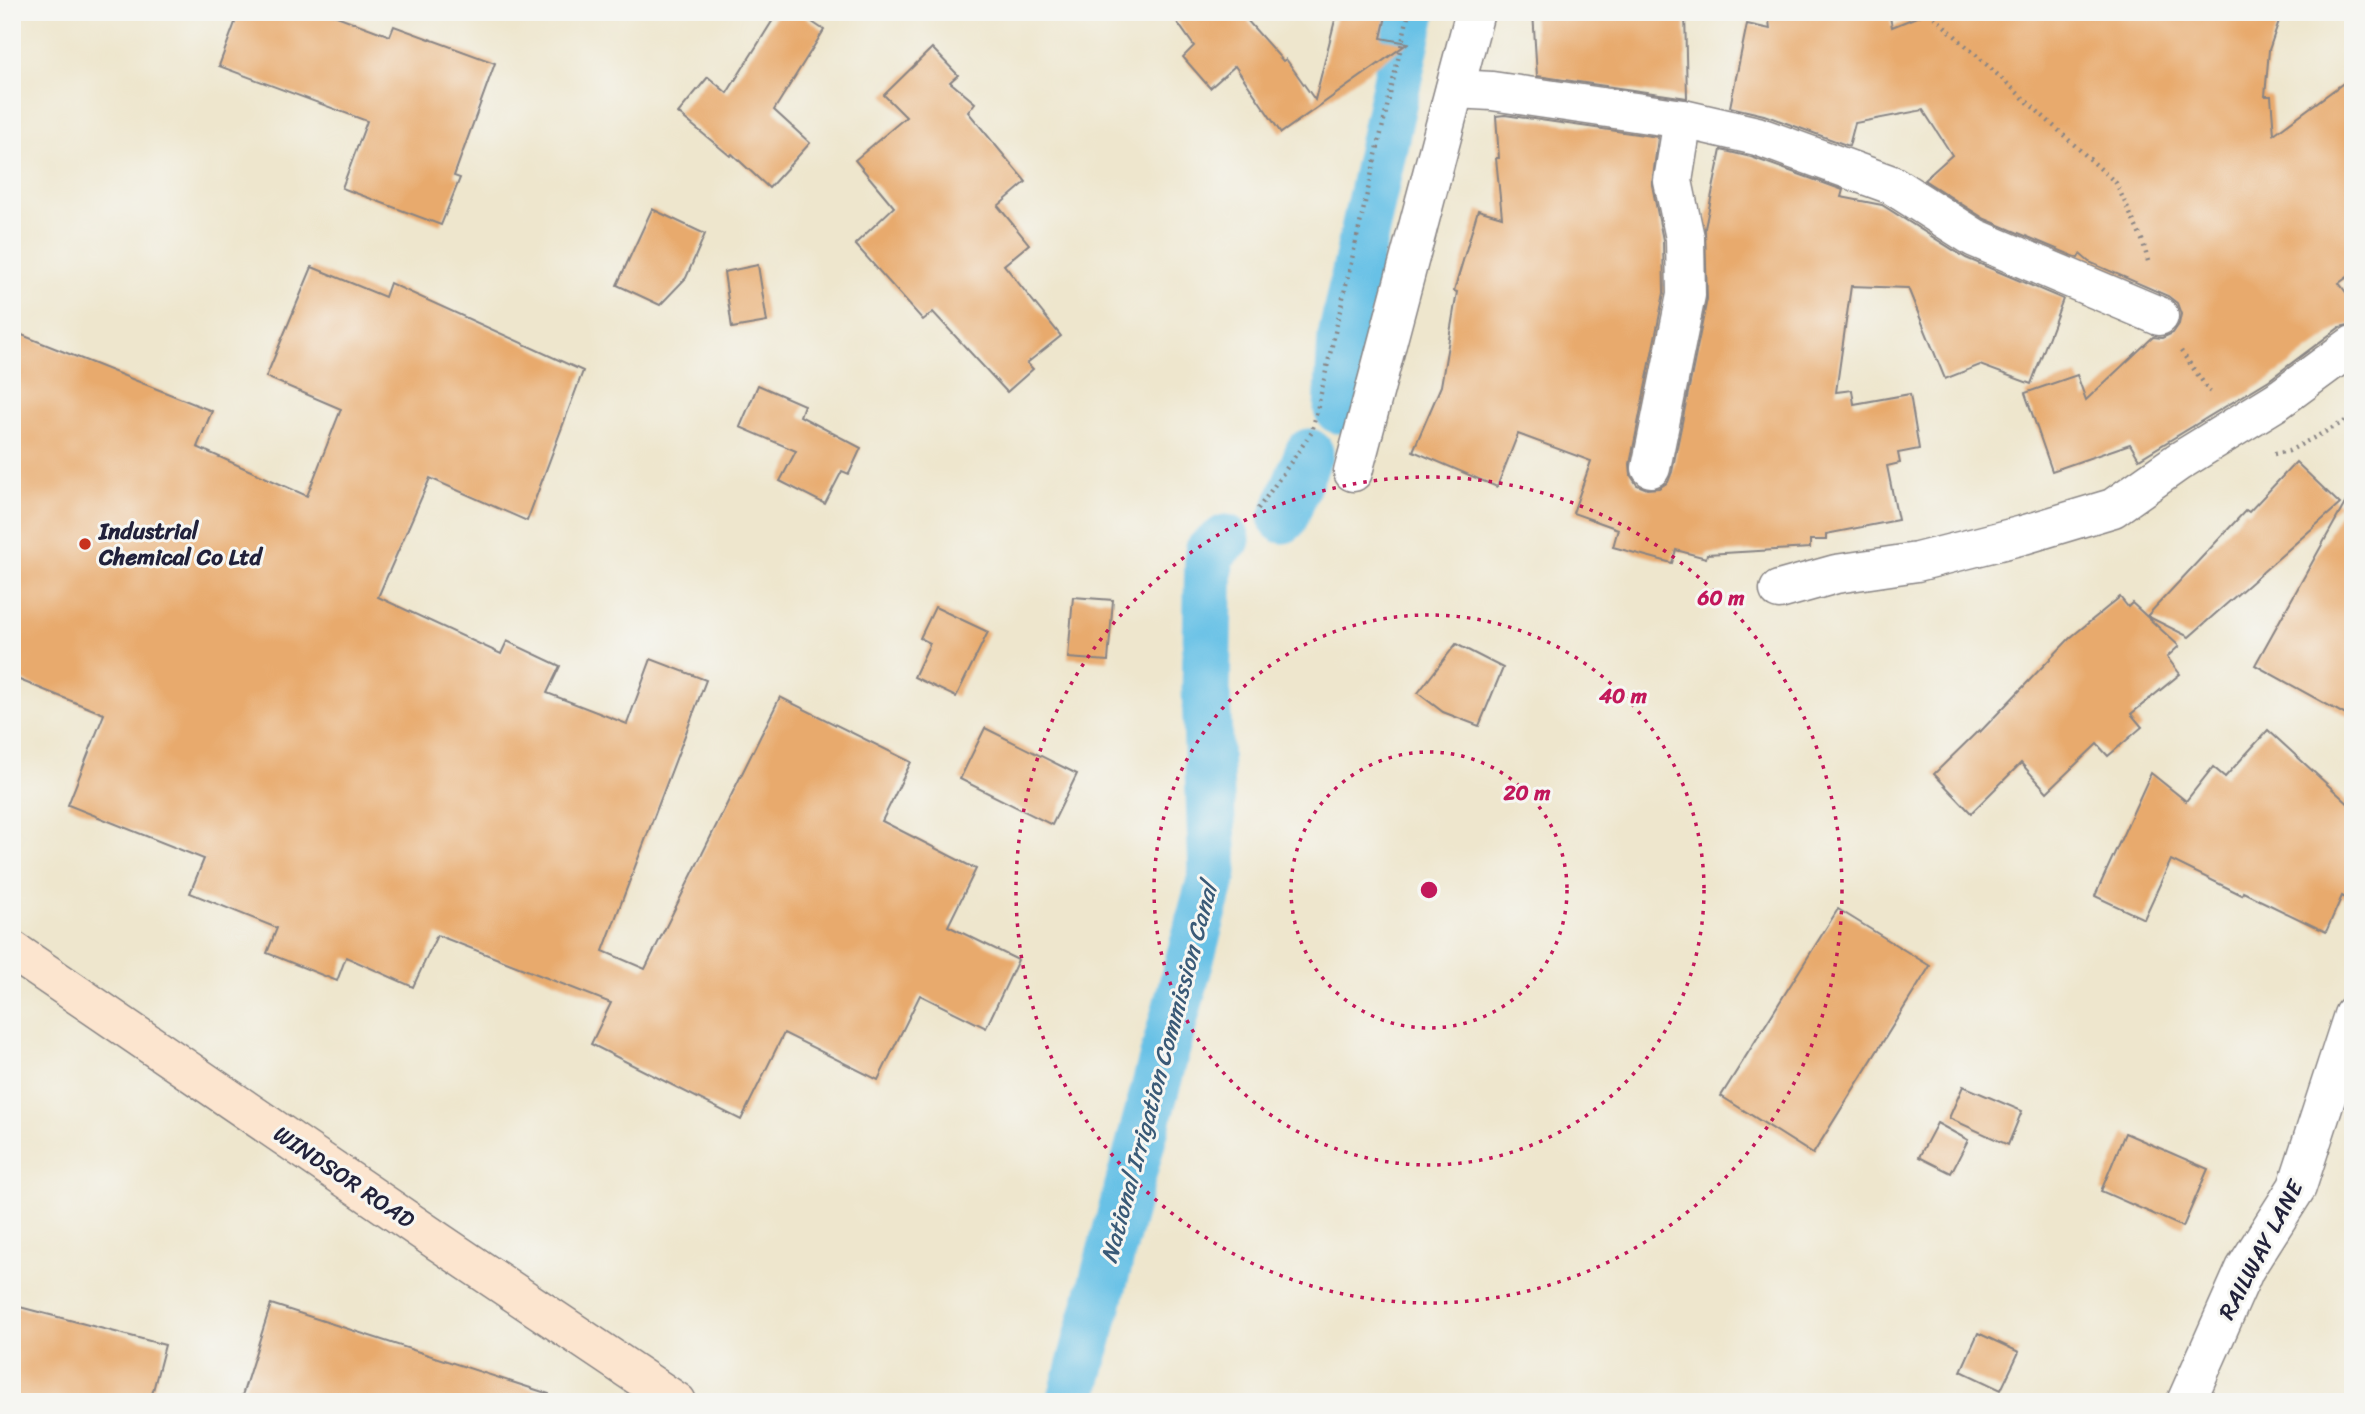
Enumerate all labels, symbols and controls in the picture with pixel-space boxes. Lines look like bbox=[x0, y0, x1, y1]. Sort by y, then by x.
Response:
place label: Industrial Chemical Co Ltd bbox=[98, 511, 263, 578]
marker: Industrial Chemical Co Ltd bbox=[77, 536, 93, 552]
text: 60 m bbox=[1697, 579, 1745, 617]
text: 40 m bbox=[1598, 677, 1648, 715]
text: 20 m bbox=[1503, 774, 1551, 812]
water label: National Irrigation Commission Canal bbox=[1088, 873, 1231, 1268]
centre of rings bbox=[1417, 878, 1441, 902]
street label: WINDSOR ROAD bbox=[265, 1114, 423, 1240]
street label: RAILWAY LANE bbox=[2207, 1172, 2316, 1327]

